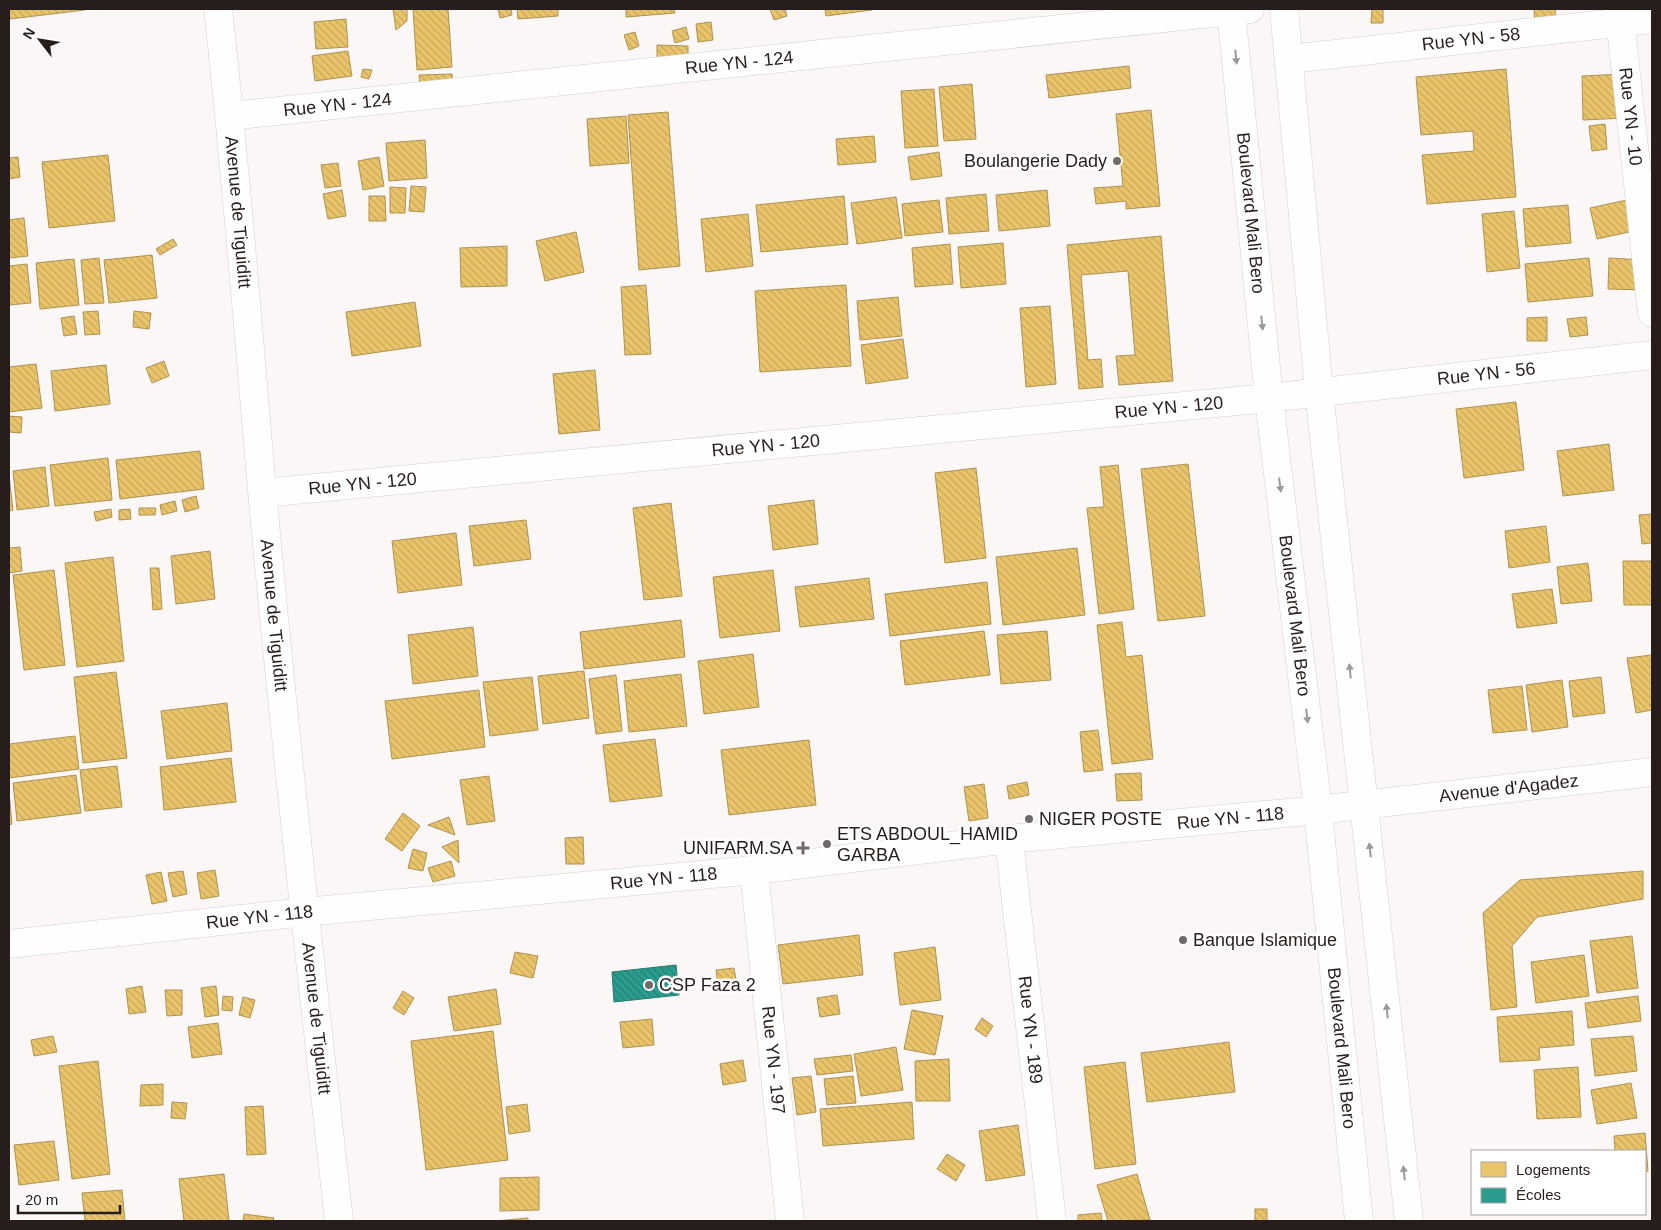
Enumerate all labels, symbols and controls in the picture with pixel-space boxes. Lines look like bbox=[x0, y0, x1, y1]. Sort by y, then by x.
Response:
north arrow bbox=[15, 15, 65, 65]
street label: Rue YN - 58 bbox=[1421, 24, 1521, 54]
text: N bbox=[19, 25, 38, 42]
street label: Rue YN - 124 bbox=[684, 47, 794, 78]
one-way arrow bbox=[1232, 50, 1240, 66]
street label: Rue YN - 10 bbox=[1615, 66, 1646, 167]
street label: Rue YN - 124 bbox=[282, 89, 393, 120]
street label: Boulevard Mali Bero bbox=[1233, 131, 1269, 295]
street label: Avenue de Tiguiditt bbox=[221, 135, 255, 289]
place label: Boulangerie Dady bbox=[964, 151, 1107, 171]
marker: Boulangerie Dady bbox=[1111, 155, 1123, 167]
one-way arrow bbox=[1258, 316, 1266, 332]
street label: Rue YN - 56 bbox=[1436, 358, 1536, 389]
street label: Rue YN - 120 bbox=[1114, 392, 1224, 423]
street label: Rue YN - 120 bbox=[711, 430, 821, 461]
street label: Rue YN - 120 bbox=[307, 469, 418, 499]
one-way arrow bbox=[1276, 477, 1284, 493]
street label: Boulevard Mali Bero bbox=[1275, 534, 1314, 697]
street label: Avenue de Tiguiditt bbox=[257, 538, 291, 693]
one-way arrow bbox=[1346, 662, 1354, 678]
one-way arrow bbox=[1303, 708, 1311, 724]
street label: Avenue d'Agadez bbox=[1438, 770, 1580, 806]
street label: Rue YN - 118 bbox=[1176, 803, 1285, 833]
place label: NIGER POSTE bbox=[1039, 809, 1162, 829]
marker: NIGER POSTE bbox=[1023, 813, 1035, 825]
place label: ETS ABDOUL_HAMID GARBA bbox=[837, 824, 1018, 865]
place label: UNIFARM.SA bbox=[683, 838, 793, 858]
marker: ETS ABDOUL_HAMID GARBA bbox=[821, 838, 833, 850]
one-way arrow bbox=[1366, 841, 1374, 857]
marker: UNIFARM.SA bbox=[797, 842, 809, 854]
street label: Rue YN - 118 bbox=[609, 863, 718, 893]
street label: Rue YN - 118 bbox=[205, 901, 314, 933]
place label: Banque Islamique bbox=[1193, 930, 1337, 950]
marker: Banque Islamique bbox=[1177, 934, 1189, 946]
street label: Avenue de Tiguiditt bbox=[298, 941, 335, 1095]
street label: Boulevard Mali Bero bbox=[1324, 966, 1360, 1130]
place label: CSP Faza 2 bbox=[659, 975, 756, 995]
street label: Rue YN - 189 bbox=[1014, 975, 1047, 1085]
marker: CSP Faza 2 bbox=[643, 979, 655, 991]
one-way arrow bbox=[1383, 1003, 1391, 1019]
street label: Rue YN - 197 bbox=[758, 1005, 789, 1115]
legend bbox=[1471, 1150, 1646, 1215]
text: Logements bbox=[1516, 1161, 1590, 1178]
one-way arrow bbox=[1400, 1164, 1408, 1180]
scale bar bbox=[18, 1182, 120, 1214]
text: Écoles bbox=[1516, 1186, 1561, 1203]
text: 20 m bbox=[25, 1191, 58, 1208]

